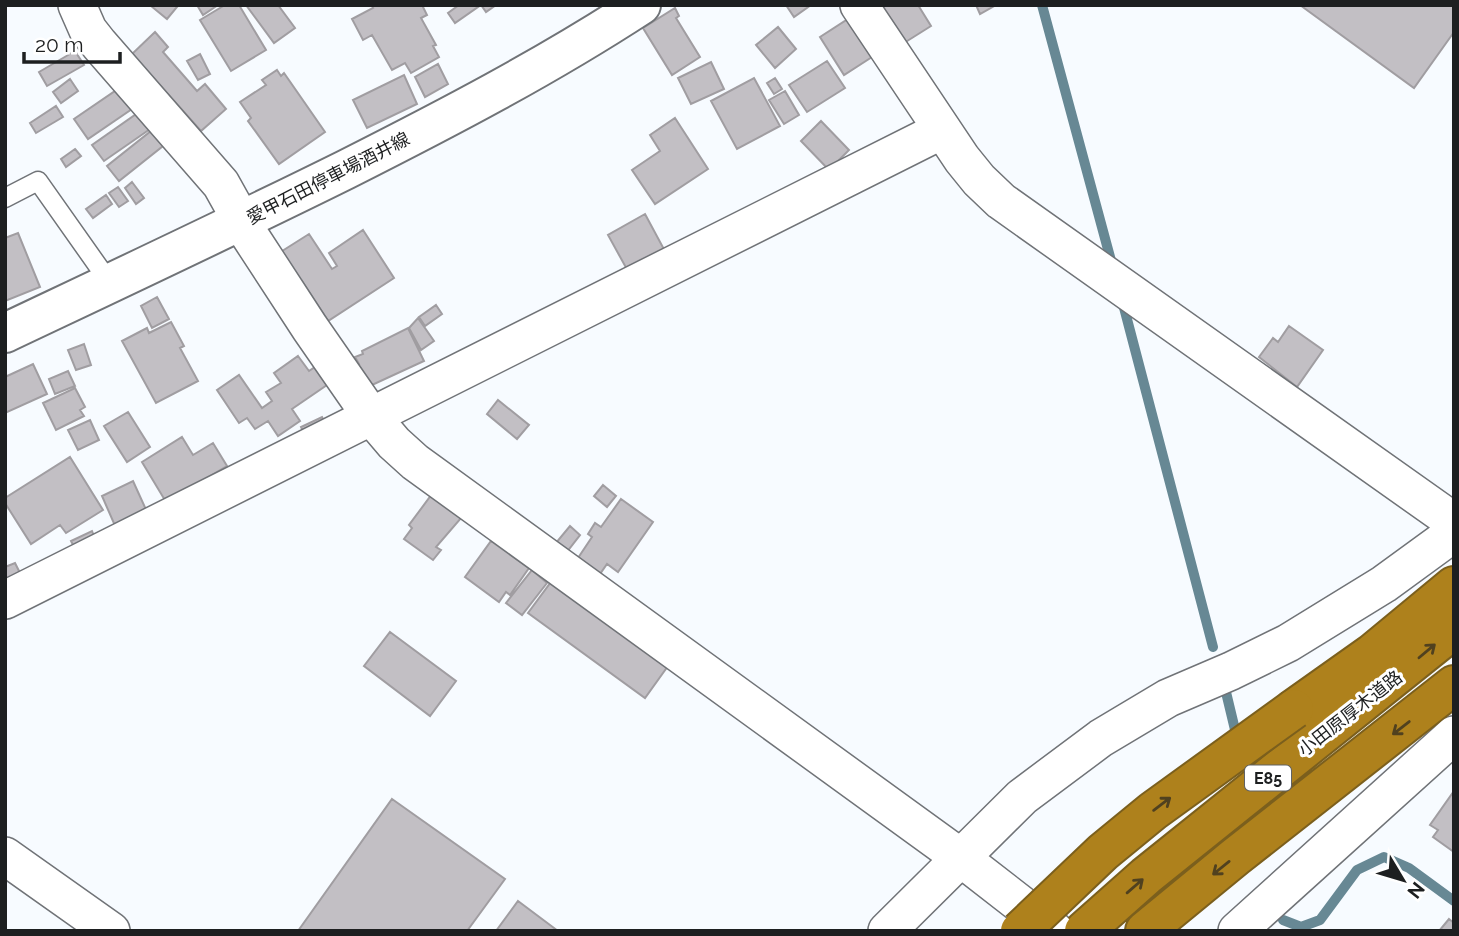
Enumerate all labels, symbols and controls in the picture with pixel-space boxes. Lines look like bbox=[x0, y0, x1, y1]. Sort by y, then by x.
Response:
scale bar bbox=[24, 21, 121, 65]
text: 20 m bbox=[35, 32, 83, 57]
street label: 愛甲石田停車場酒井線 bbox=[243, 128, 413, 228]
one-way arrow bbox=[1418, 643, 1436, 659]
street label: 小田原厚木道路 bbox=[1294, 666, 1406, 760]
one-way arrow bbox=[1392, 720, 1410, 736]
road number: E85 bbox=[1245, 765, 1291, 790]
one-way arrow bbox=[1153, 796, 1171, 811]
north arrow bbox=[1368, 845, 1438, 915]
one-way arrow bbox=[1213, 860, 1231, 876]
one-way arrow bbox=[1126, 878, 1144, 894]
text: N bbox=[1403, 878, 1430, 903]

